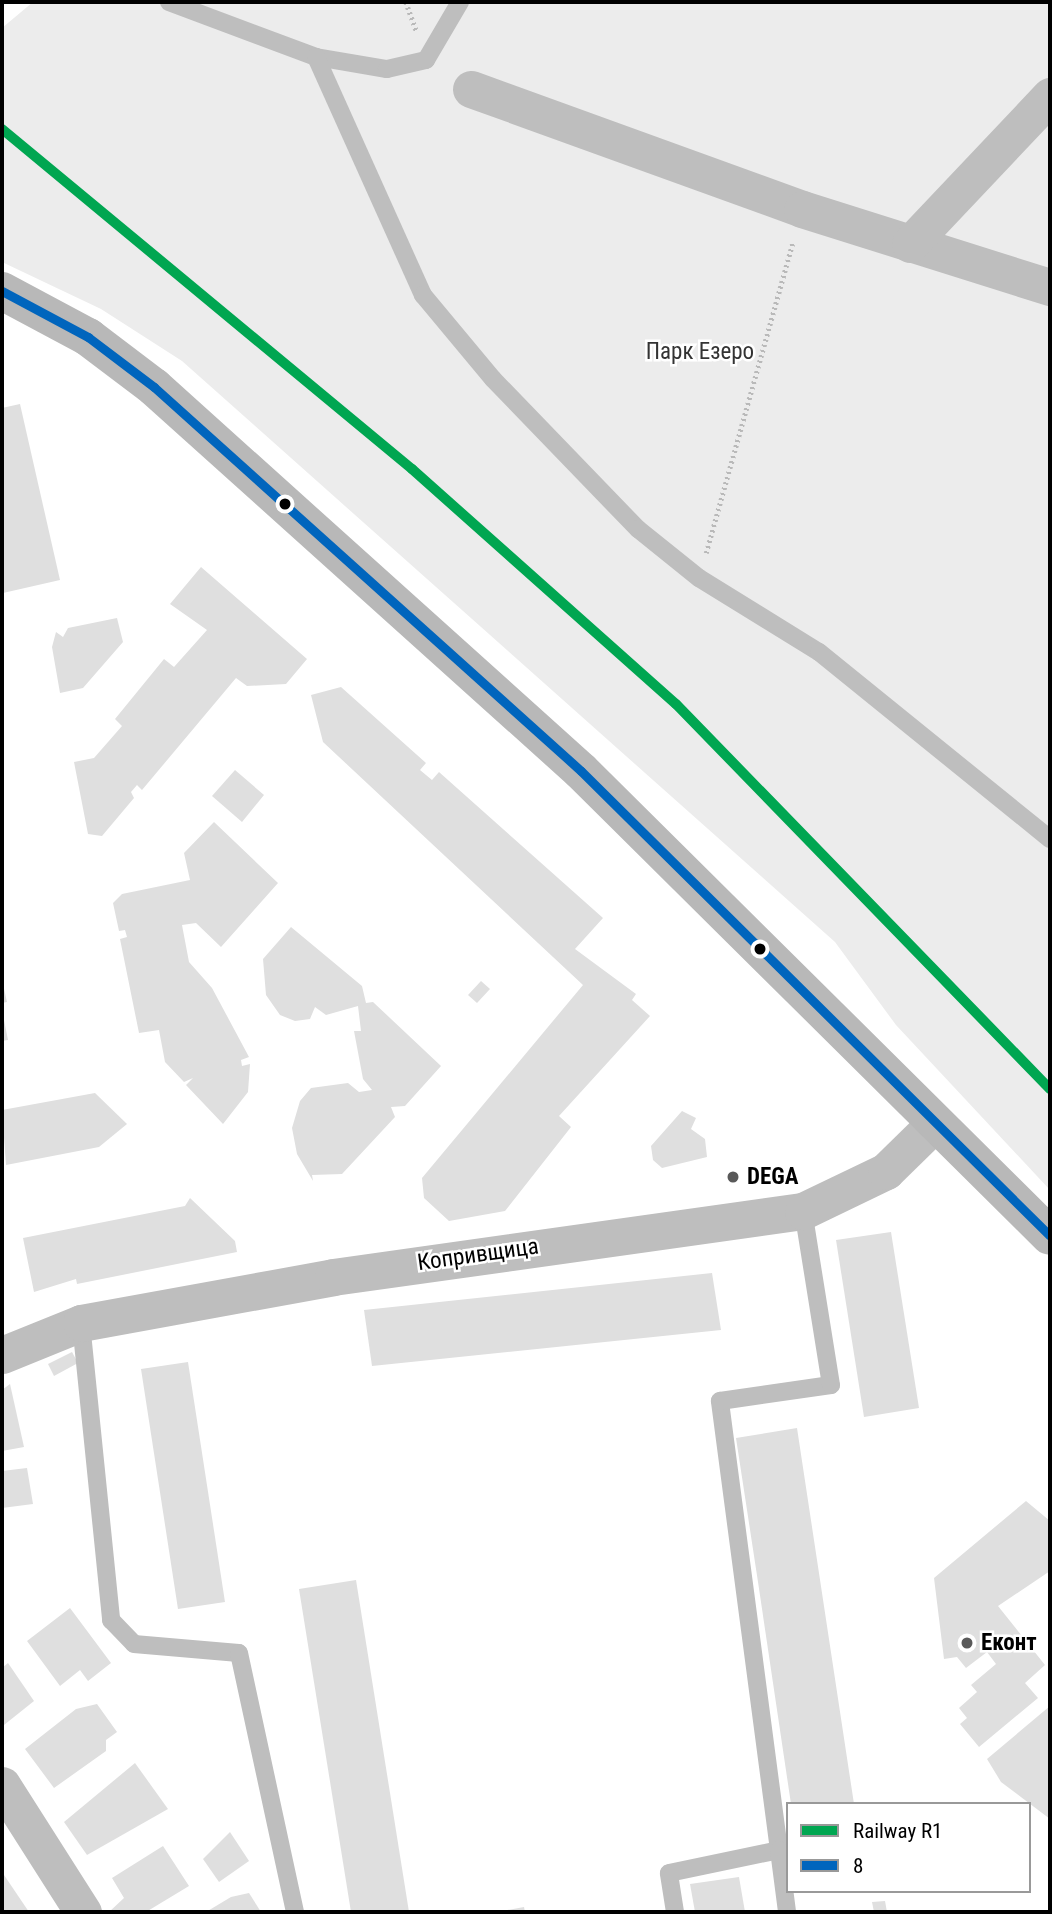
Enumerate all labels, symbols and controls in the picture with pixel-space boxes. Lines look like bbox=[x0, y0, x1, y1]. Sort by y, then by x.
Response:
park label: Парк Езеро bbox=[646, 338, 754, 366]
unlabelled marker bbox=[278, 497, 292, 511]
unlabelled marker bbox=[753, 942, 767, 956]
place label: DEGA bbox=[747, 1163, 798, 1191]
marker: DEGA bbox=[725, 1169, 741, 1185]
street label: Копривщица bbox=[416, 1233, 540, 1277]
place label: Еконт bbox=[981, 1629, 1037, 1657]
marker: Еконт bbox=[959, 1635, 975, 1651]
legend bbox=[786, 1802, 1031, 1893]
text: Railway R1 bbox=[853, 1819, 942, 1843]
text: 8 bbox=[853, 1854, 863, 1878]

